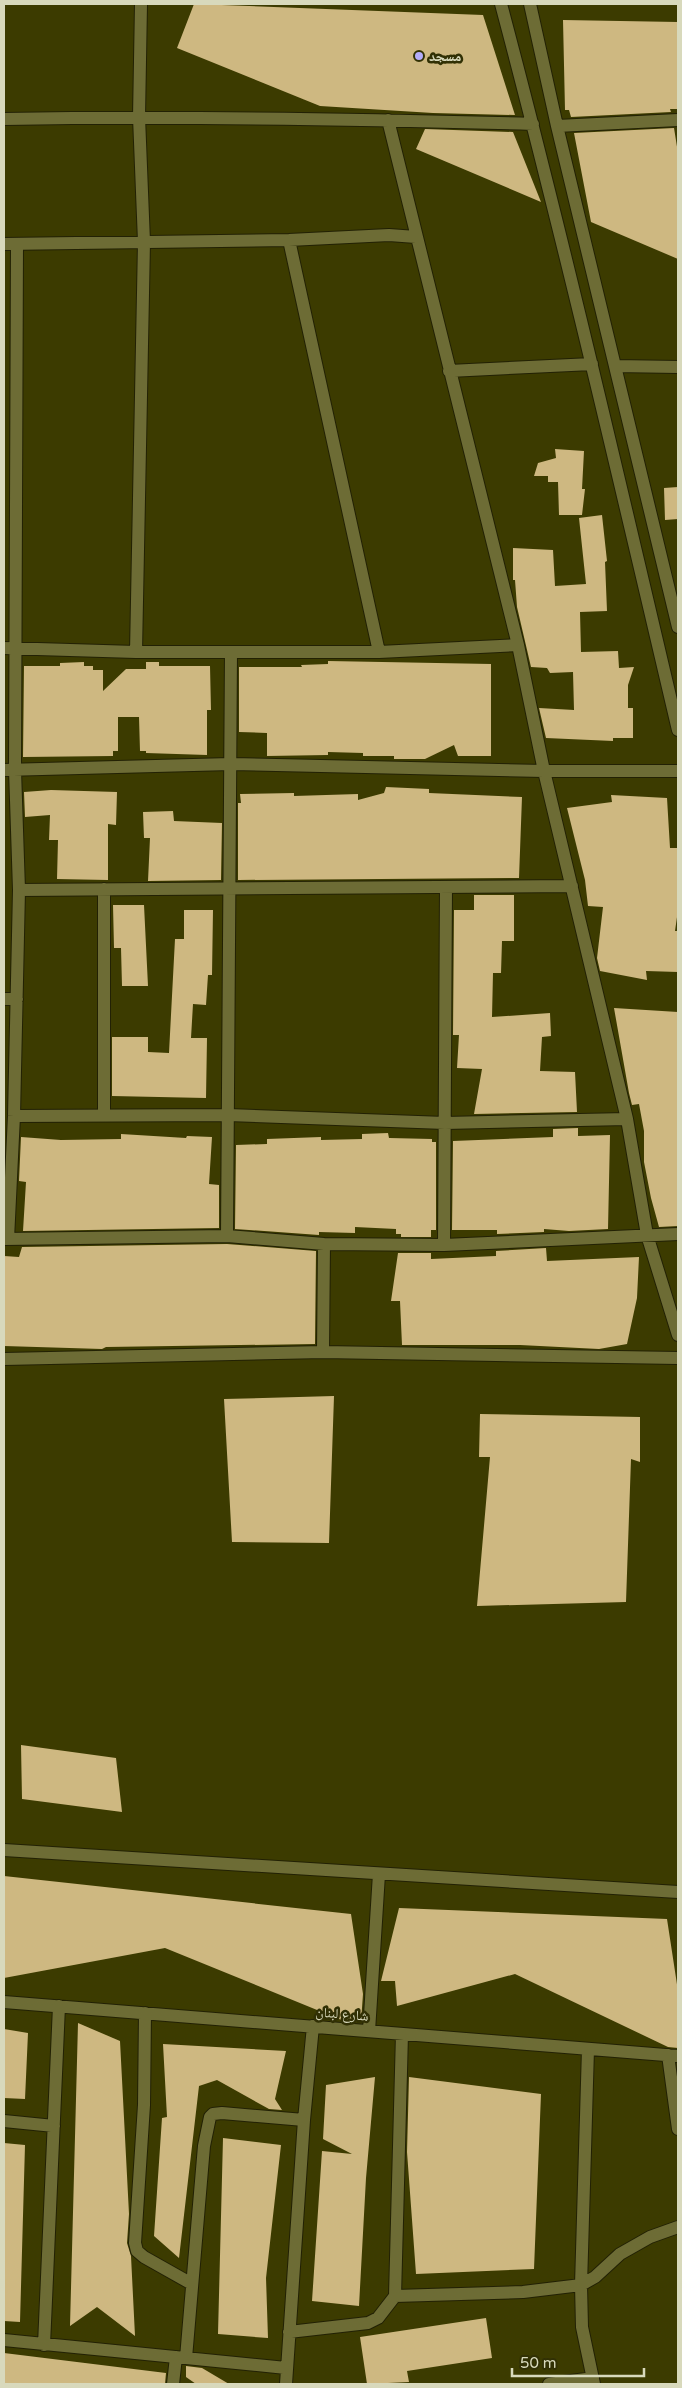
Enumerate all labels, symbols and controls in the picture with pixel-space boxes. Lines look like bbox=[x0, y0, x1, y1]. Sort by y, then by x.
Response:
place label: مسجد bbox=[429, 48, 461, 65]
marker: مسجد bbox=[413, 50, 425, 62]
street label: شارع لبنان bbox=[315, 2003, 369, 2026]
scale bar bbox=[512, 2346, 644, 2378]
text: 50 m bbox=[520, 2354, 557, 2372]

